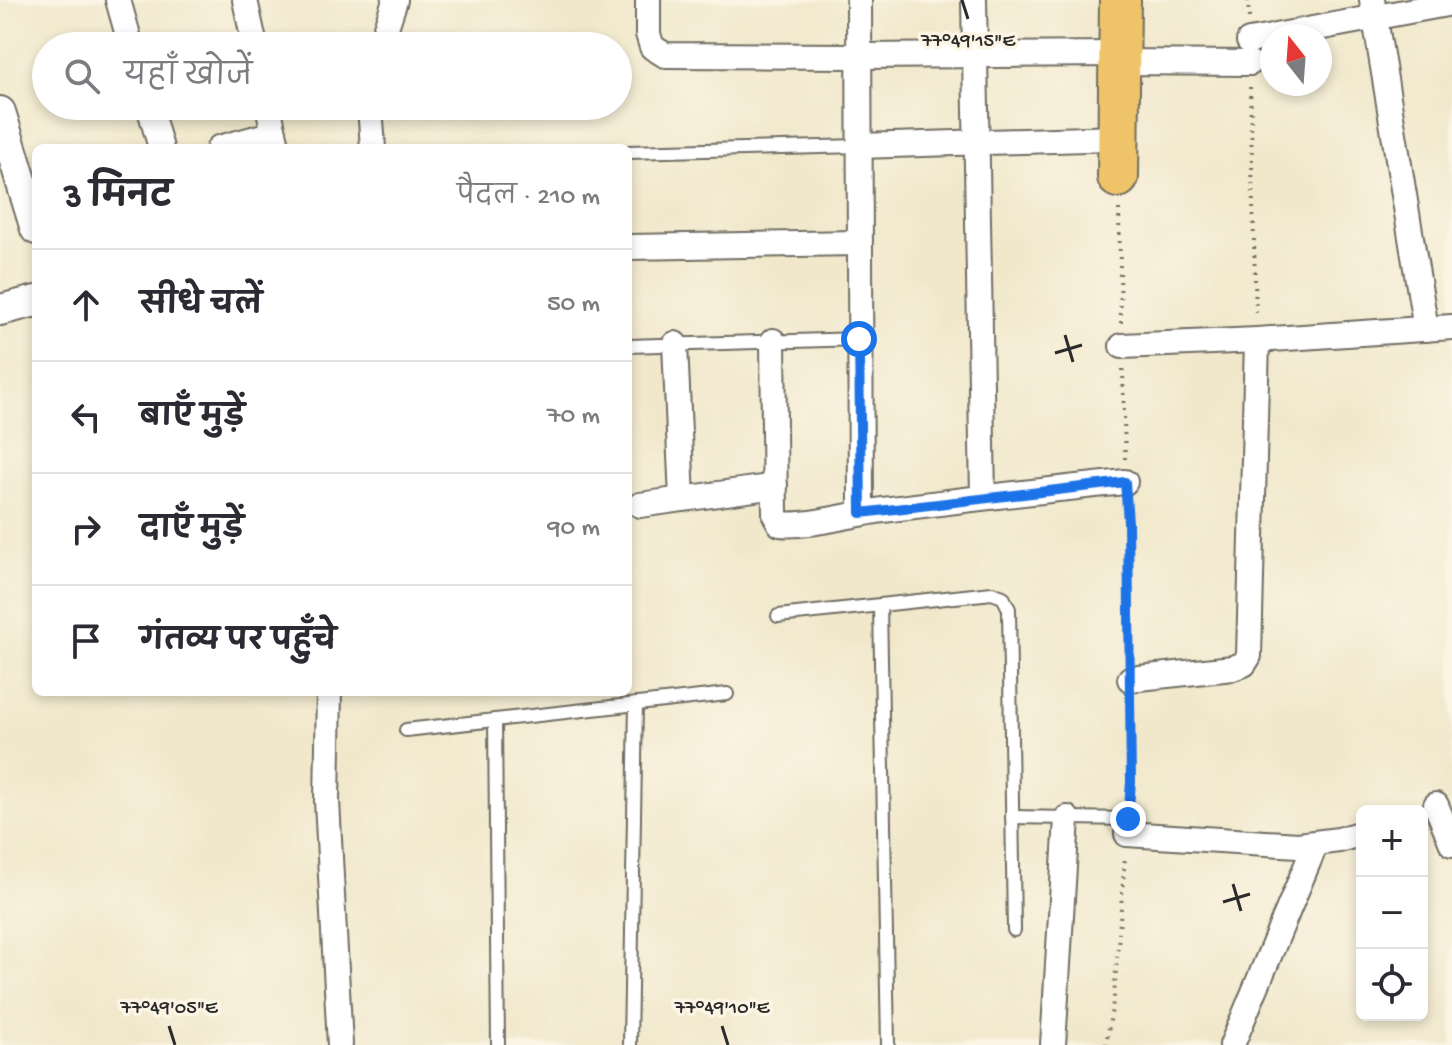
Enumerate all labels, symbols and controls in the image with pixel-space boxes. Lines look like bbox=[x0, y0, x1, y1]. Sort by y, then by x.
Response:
north arrow bbox=[1260, 24, 1332, 96]
text: 77°49'15"E bbox=[920, 31, 1016, 54]
search box bbox=[32, 32, 632, 120]
icon: search bbox=[60, 54, 104, 98]
text: यहाँ खोजें bbox=[124, 61, 252, 96]
text: 3 मिनट bbox=[64, 179, 172, 219]
text: पैदल · 210 m bbox=[457, 183, 600, 214]
icon: ahead bbox=[64, 283, 108, 327]
text: सीधे चलें bbox=[140, 290, 262, 325]
text: 50 m bbox=[547, 290, 600, 321]
route start bbox=[841, 321, 877, 357]
icon: left bbox=[64, 395, 108, 439]
text: बाएँ मुड़ें bbox=[140, 402, 245, 437]
text: 70 m bbox=[547, 402, 600, 433]
icon: right bbox=[64, 507, 108, 551]
text: दाएँ मुड़ें bbox=[140, 514, 244, 549]
text: 90 m bbox=[548, 514, 600, 545]
icon: arrive bbox=[64, 619, 108, 663]
text: गंतव्य पर पहुँचे bbox=[140, 626, 337, 661]
route end bbox=[1110, 801, 1146, 837]
map controls bbox=[1356, 805, 1428, 1021]
button: + bbox=[1356, 805, 1428, 877]
button: − bbox=[1356, 877, 1428, 949]
button: locate bbox=[1356, 949, 1428, 1021]
text: 77°49'05"E bbox=[119, 998, 219, 1021]
text: 77°49'10"E bbox=[674, 998, 771, 1021]

